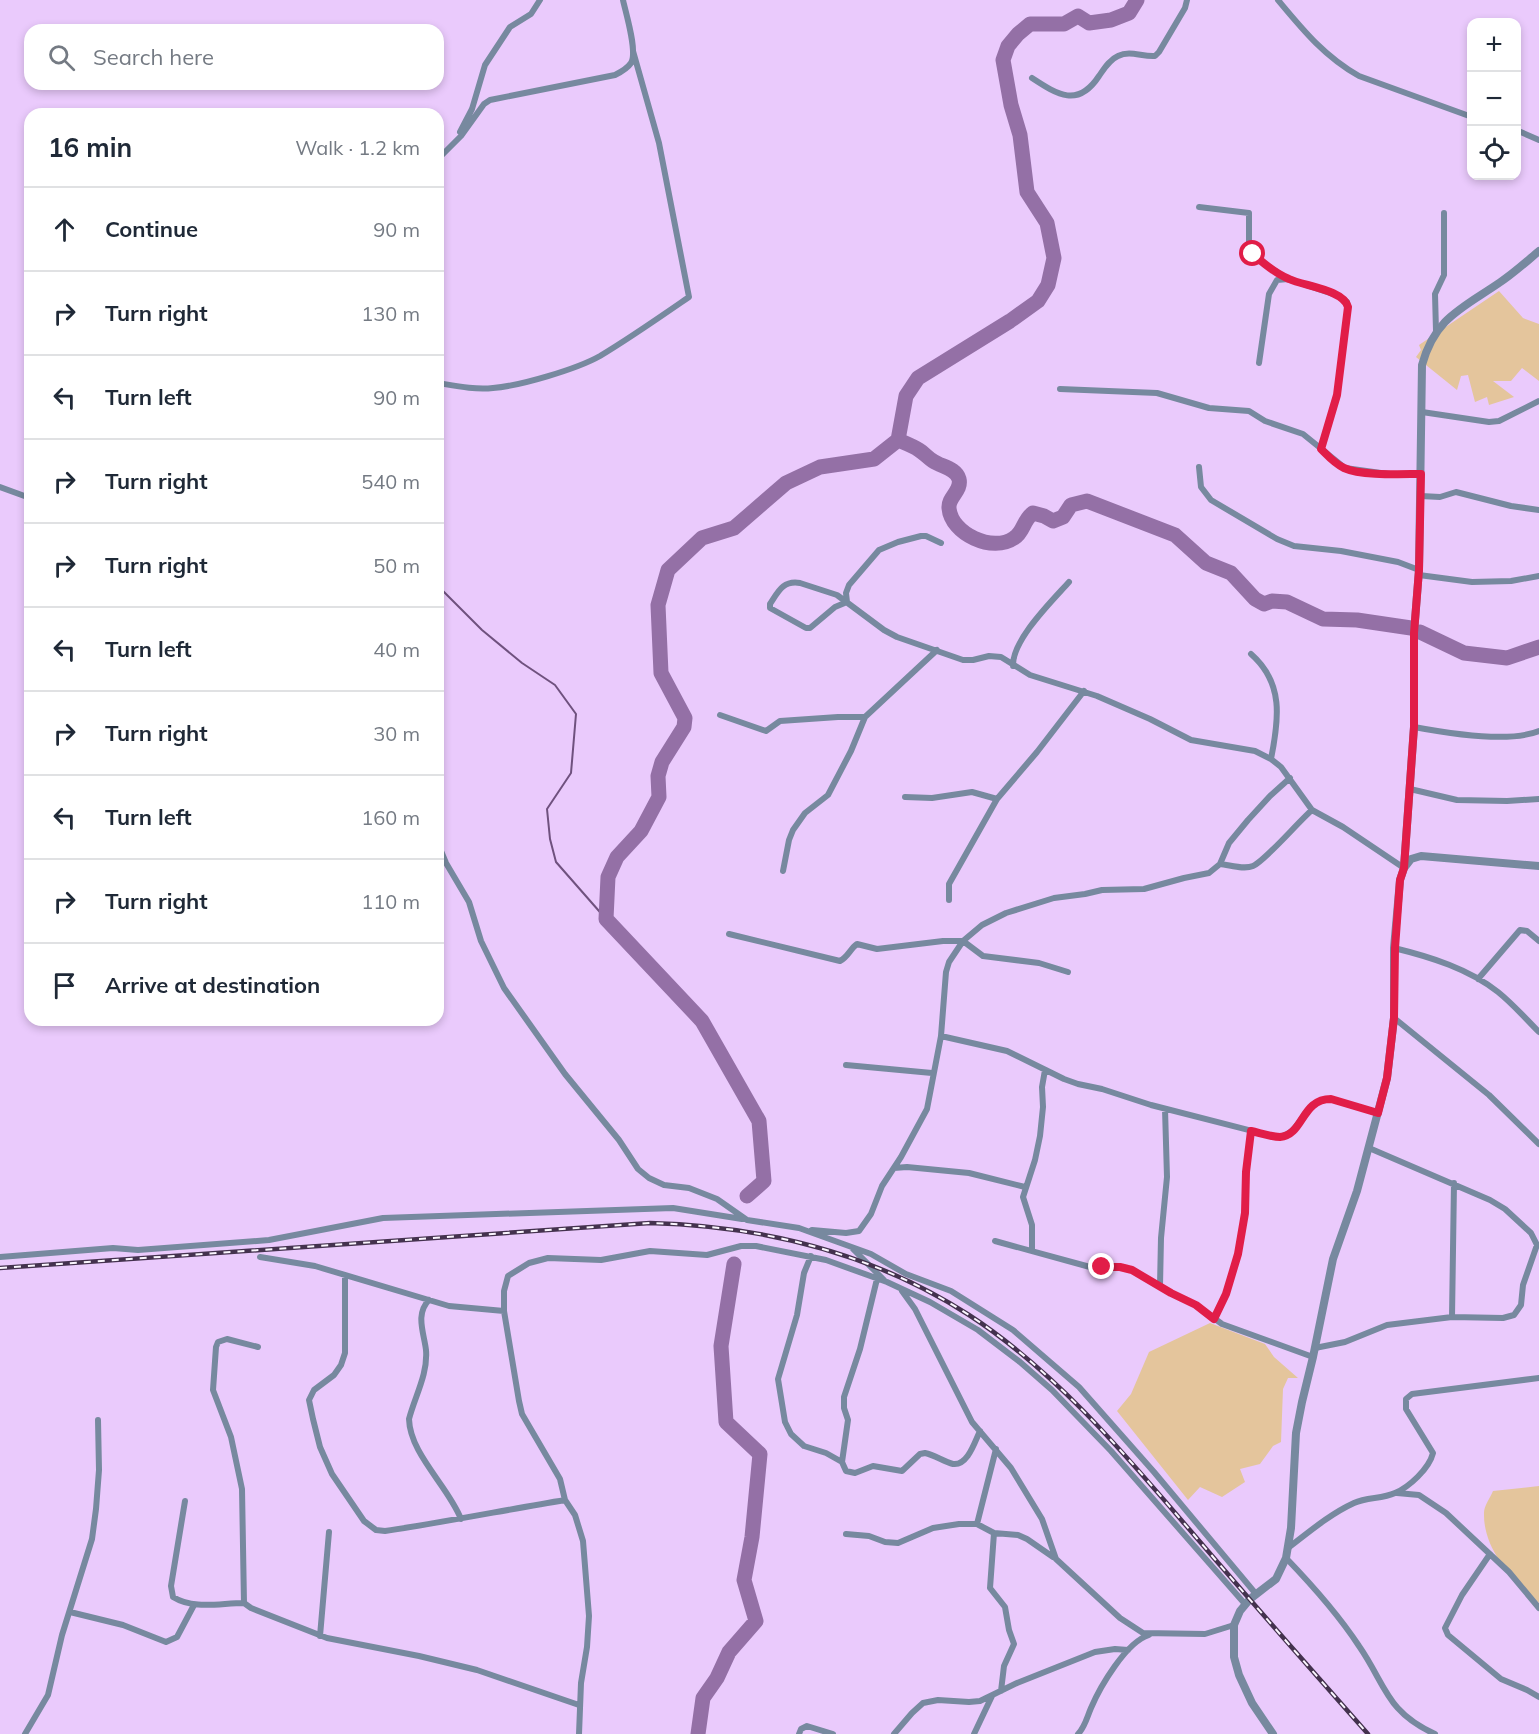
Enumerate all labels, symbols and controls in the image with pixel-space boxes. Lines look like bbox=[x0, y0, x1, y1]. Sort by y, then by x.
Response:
map controls bbox=[1467, 18, 1521, 180]
button: + bbox=[1467, 18, 1521, 72]
search box bbox=[24, 24, 444, 90]
icon: search bbox=[45, 41, 78, 74]
text: Search here bbox=[93, 43, 214, 71]
button: − bbox=[1467, 72, 1521, 126]
button: locate bbox=[1467, 126, 1521, 180]
text: 16 min bbox=[48, 131, 132, 164]
text: Walk · 1.2 km bbox=[295, 135, 420, 160]
icon: ahead bbox=[48, 213, 81, 246]
text: Continue bbox=[105, 215, 198, 243]
text: 90 m bbox=[373, 217, 420, 242]
route start bbox=[1239, 240, 1265, 266]
icon: right bbox=[48, 297, 81, 330]
text: Turn right bbox=[105, 299, 208, 327]
text: 130 m bbox=[361, 301, 420, 326]
icon: left bbox=[48, 381, 81, 414]
text: Turn left bbox=[105, 383, 192, 411]
text: 90 m bbox=[373, 385, 420, 410]
icon: right bbox=[48, 465, 81, 498]
text: Turn right bbox=[105, 467, 208, 495]
text: 540 m bbox=[361, 469, 420, 494]
icon: right bbox=[48, 549, 81, 582]
text: Turn right bbox=[105, 551, 208, 579]
text: 50 m bbox=[373, 553, 420, 578]
icon: left bbox=[48, 633, 81, 666]
text: Turn left bbox=[105, 635, 192, 663]
text: 40 m bbox=[373, 637, 420, 662]
icon: right bbox=[48, 717, 81, 750]
text: Turn right bbox=[105, 719, 208, 747]
text: 30 m bbox=[373, 721, 420, 746]
icon: left bbox=[48, 801, 81, 834]
text: Turn left bbox=[105, 803, 192, 831]
text: 160 m bbox=[361, 805, 420, 830]
icon: right bbox=[48, 885, 81, 918]
text: Turn right bbox=[105, 887, 208, 915]
text: 110 m bbox=[361, 889, 420, 914]
icon: arrive bbox=[48, 969, 81, 1002]
text: Arrive at destination bbox=[105, 971, 320, 999]
route end bbox=[1088, 1253, 1114, 1279]

